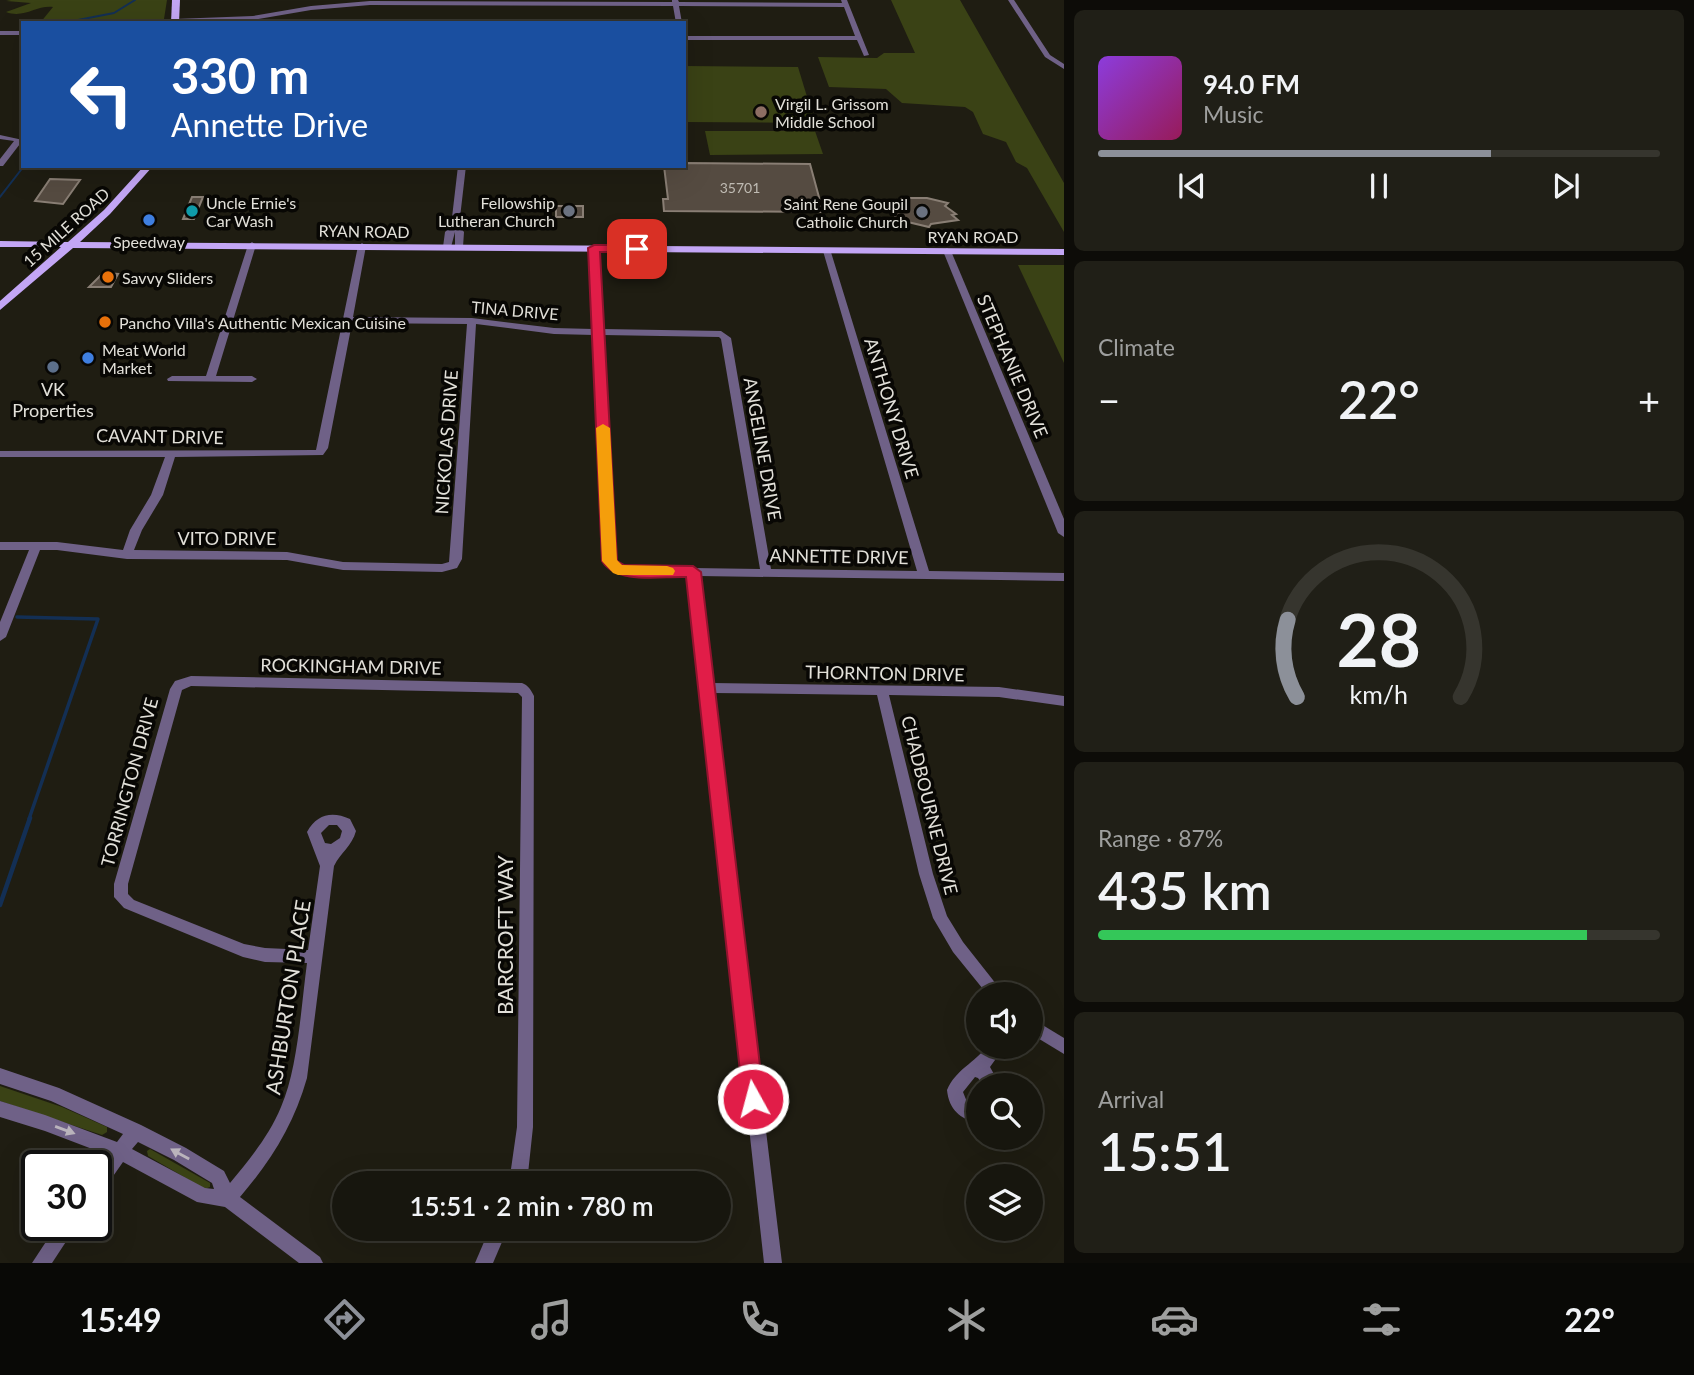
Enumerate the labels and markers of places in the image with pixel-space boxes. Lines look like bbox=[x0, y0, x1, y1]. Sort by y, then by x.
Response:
place label: Virgil L. Grissom Middle School bbox=[775, 94, 889, 131]
marker: Virgil L. Grissom Middle School bbox=[753, 104, 769, 120]
place label: Uncle Ernie's Car Wash bbox=[206, 193, 296, 230]
place label: Fellowship Lutheran Church bbox=[438, 193, 555, 230]
place label: Saint Rene Goupil Catholic Church bbox=[783, 194, 908, 231]
marker: Uncle Ernie's Car Wash bbox=[184, 203, 200, 219]
marker: Fellowship Lutheran Church bbox=[561, 203, 577, 219]
marker: Saint Rene Goupil Catholic Church bbox=[914, 204, 930, 220]
marker: Speedway bbox=[141, 212, 157, 228]
pin bbox=[607, 219, 667, 279]
place label: Speedway bbox=[113, 232, 186, 251]
place label: Savvy Sliders bbox=[122, 268, 213, 287]
marker: Savvy Sliders bbox=[100, 269, 116, 285]
place label: Pancho Villa's Authentic Mexican Cuisine bbox=[119, 313, 406, 332]
marker: Pancho Villa's Authentic Mexican Cuisine bbox=[97, 314, 113, 330]
place label: Meat World Market bbox=[102, 340, 186, 377]
marker: Meat World Market bbox=[80, 350, 96, 366]
marker: VK Properties bbox=[45, 359, 61, 375]
place label: VK Properties bbox=[12, 378, 94, 421]

